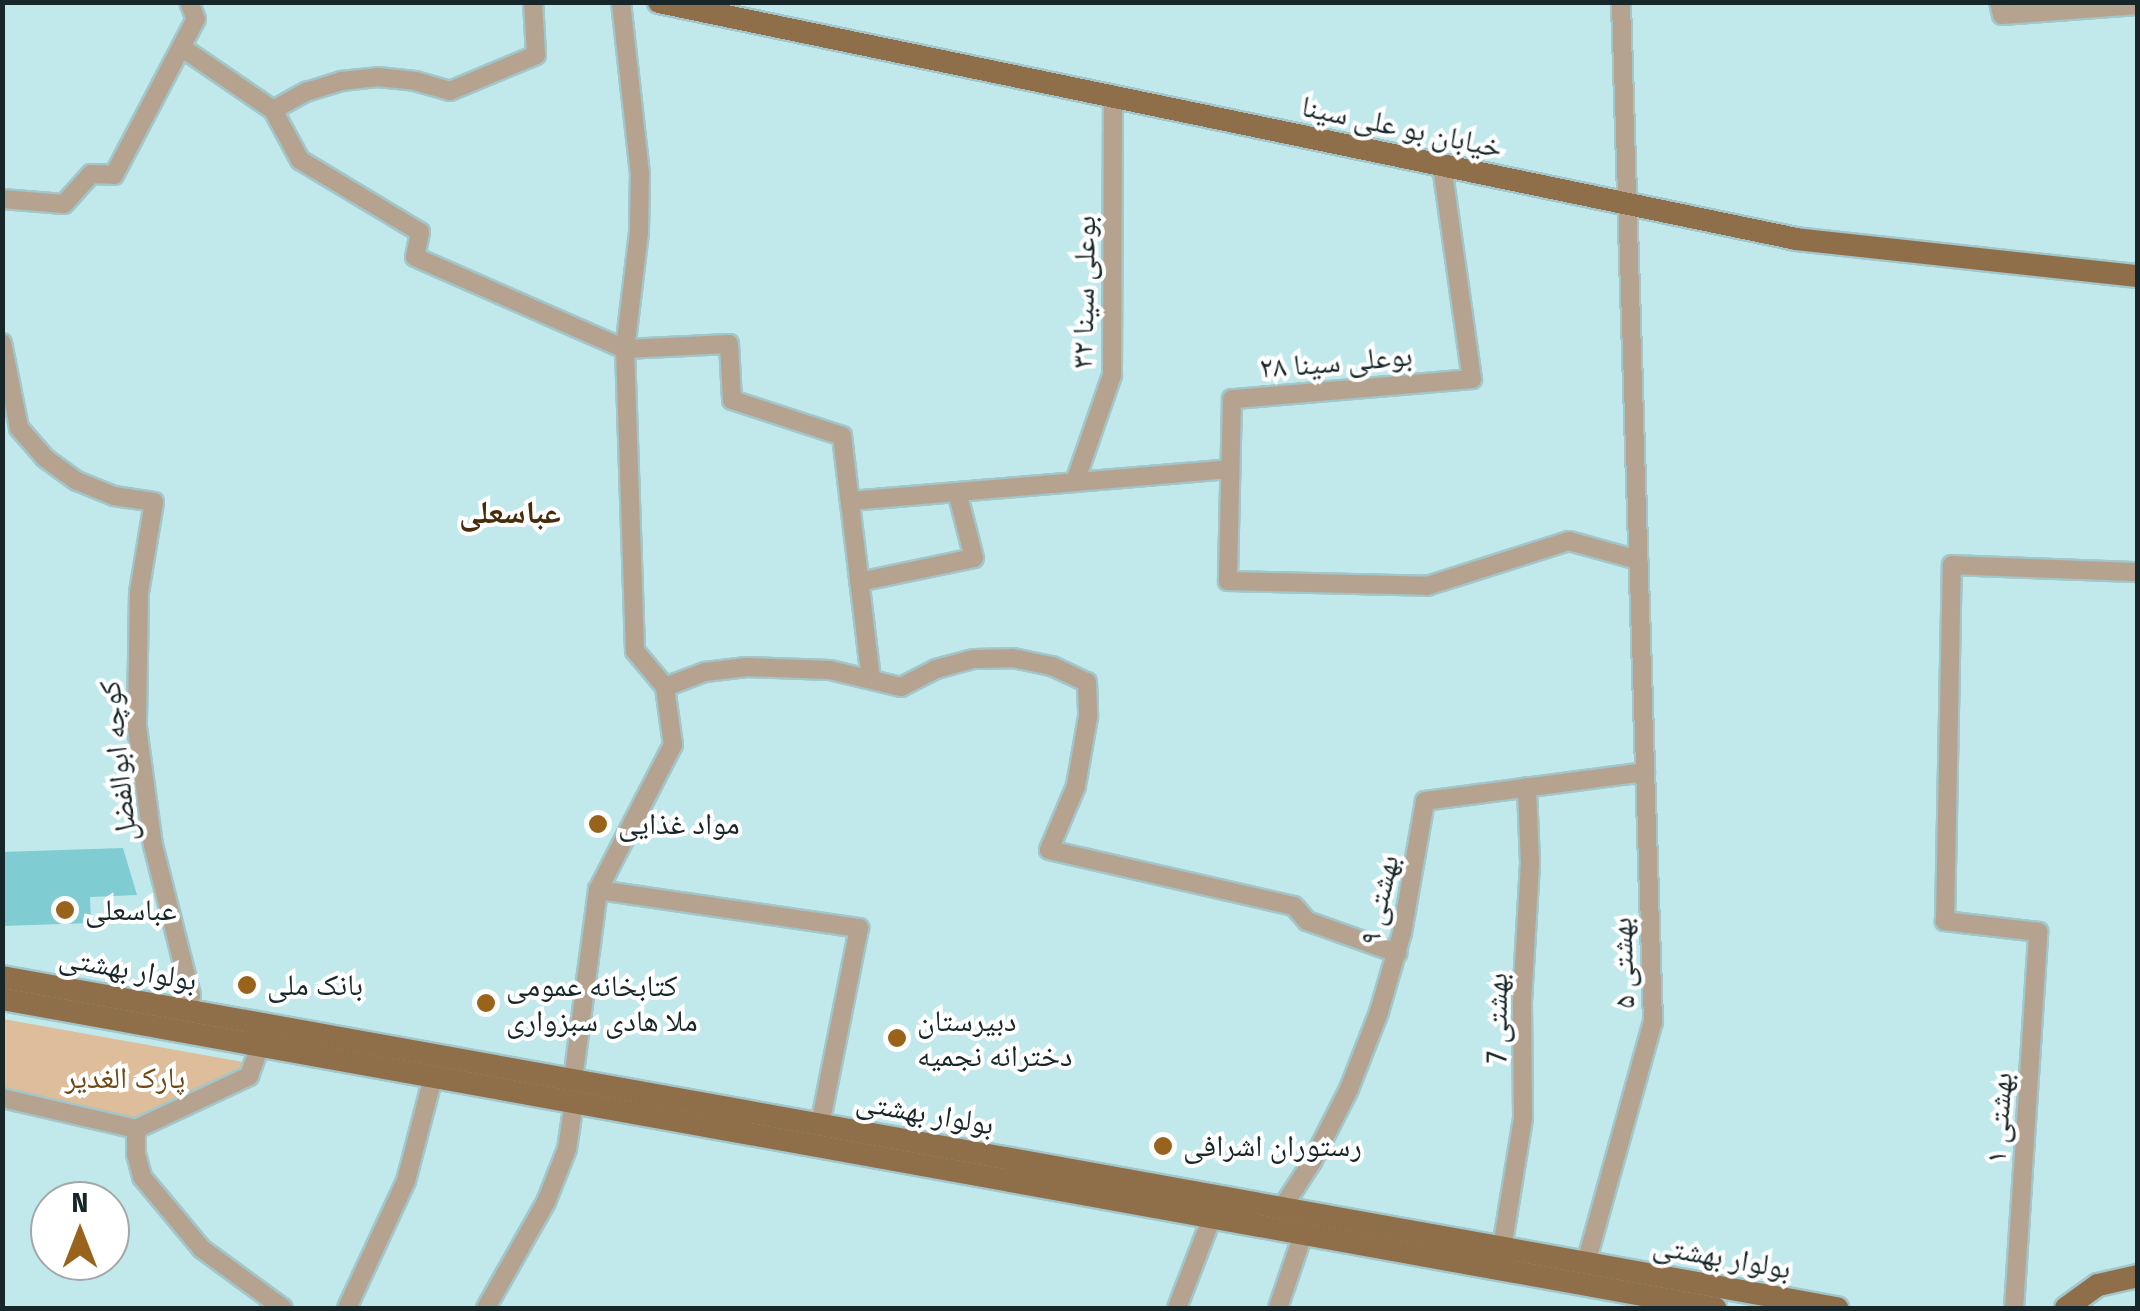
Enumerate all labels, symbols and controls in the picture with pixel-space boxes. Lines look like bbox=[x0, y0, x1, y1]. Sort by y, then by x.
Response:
street label: خیابان بو علی سینا bbox=[1298, 88, 1506, 166]
street label: بوعلی سینا ۳۲ bbox=[1065, 215, 1103, 369]
street label: بوعلی سینا ۲۸ bbox=[1258, 337, 1414, 387]
district label: عباسعلی bbox=[459, 493, 561, 531]
street label: کوچه ابوالفضل bbox=[92, 679, 144, 843]
place label: مواد غذایی bbox=[618, 806, 740, 842]
marker: مواد غذایی bbox=[587, 813, 609, 835]
street label: بهشتی ۹ bbox=[1351, 851, 1407, 949]
place label: عباسعلی bbox=[85, 892, 177, 928]
marker: عباسعلی bbox=[54, 899, 76, 921]
street label: بهشتی ۵ bbox=[1603, 917, 1643, 1009]
street label: بولوار بهشتی bbox=[56, 939, 200, 999]
place label: بانک ملی bbox=[267, 967, 363, 1003]
place label: کتابخانه عمومی ملا هادی سبزواری bbox=[506, 968, 698, 1038]
street label: بهشتی 7 bbox=[1479, 973, 1515, 1063]
marker: بانک ملی bbox=[236, 974, 258, 996]
marker: کتابخانه عمومی ملا هادی سبزواری bbox=[475, 992, 497, 1014]
place label: دبیرستان دخترانه نجمیه bbox=[917, 1003, 1072, 1074]
marker: دبیرستان دخترانه نجمیه bbox=[886, 1027, 908, 1049]
park label: پارک الغدیر bbox=[65, 1060, 185, 1096]
street label: بهشتی ۱ bbox=[1978, 1071, 2020, 1165]
street label: بولوار بهشتی bbox=[853, 1083, 997, 1143]
place label: رستوران اشرافی bbox=[1183, 1128, 1362, 1164]
marker: رستوران اشرافی bbox=[1152, 1135, 1174, 1157]
north arrow bbox=[30, 1181, 130, 1281]
text: N bbox=[72, 1186, 88, 1219]
street label: بولوار بهشتی bbox=[1650, 1227, 1794, 1287]

